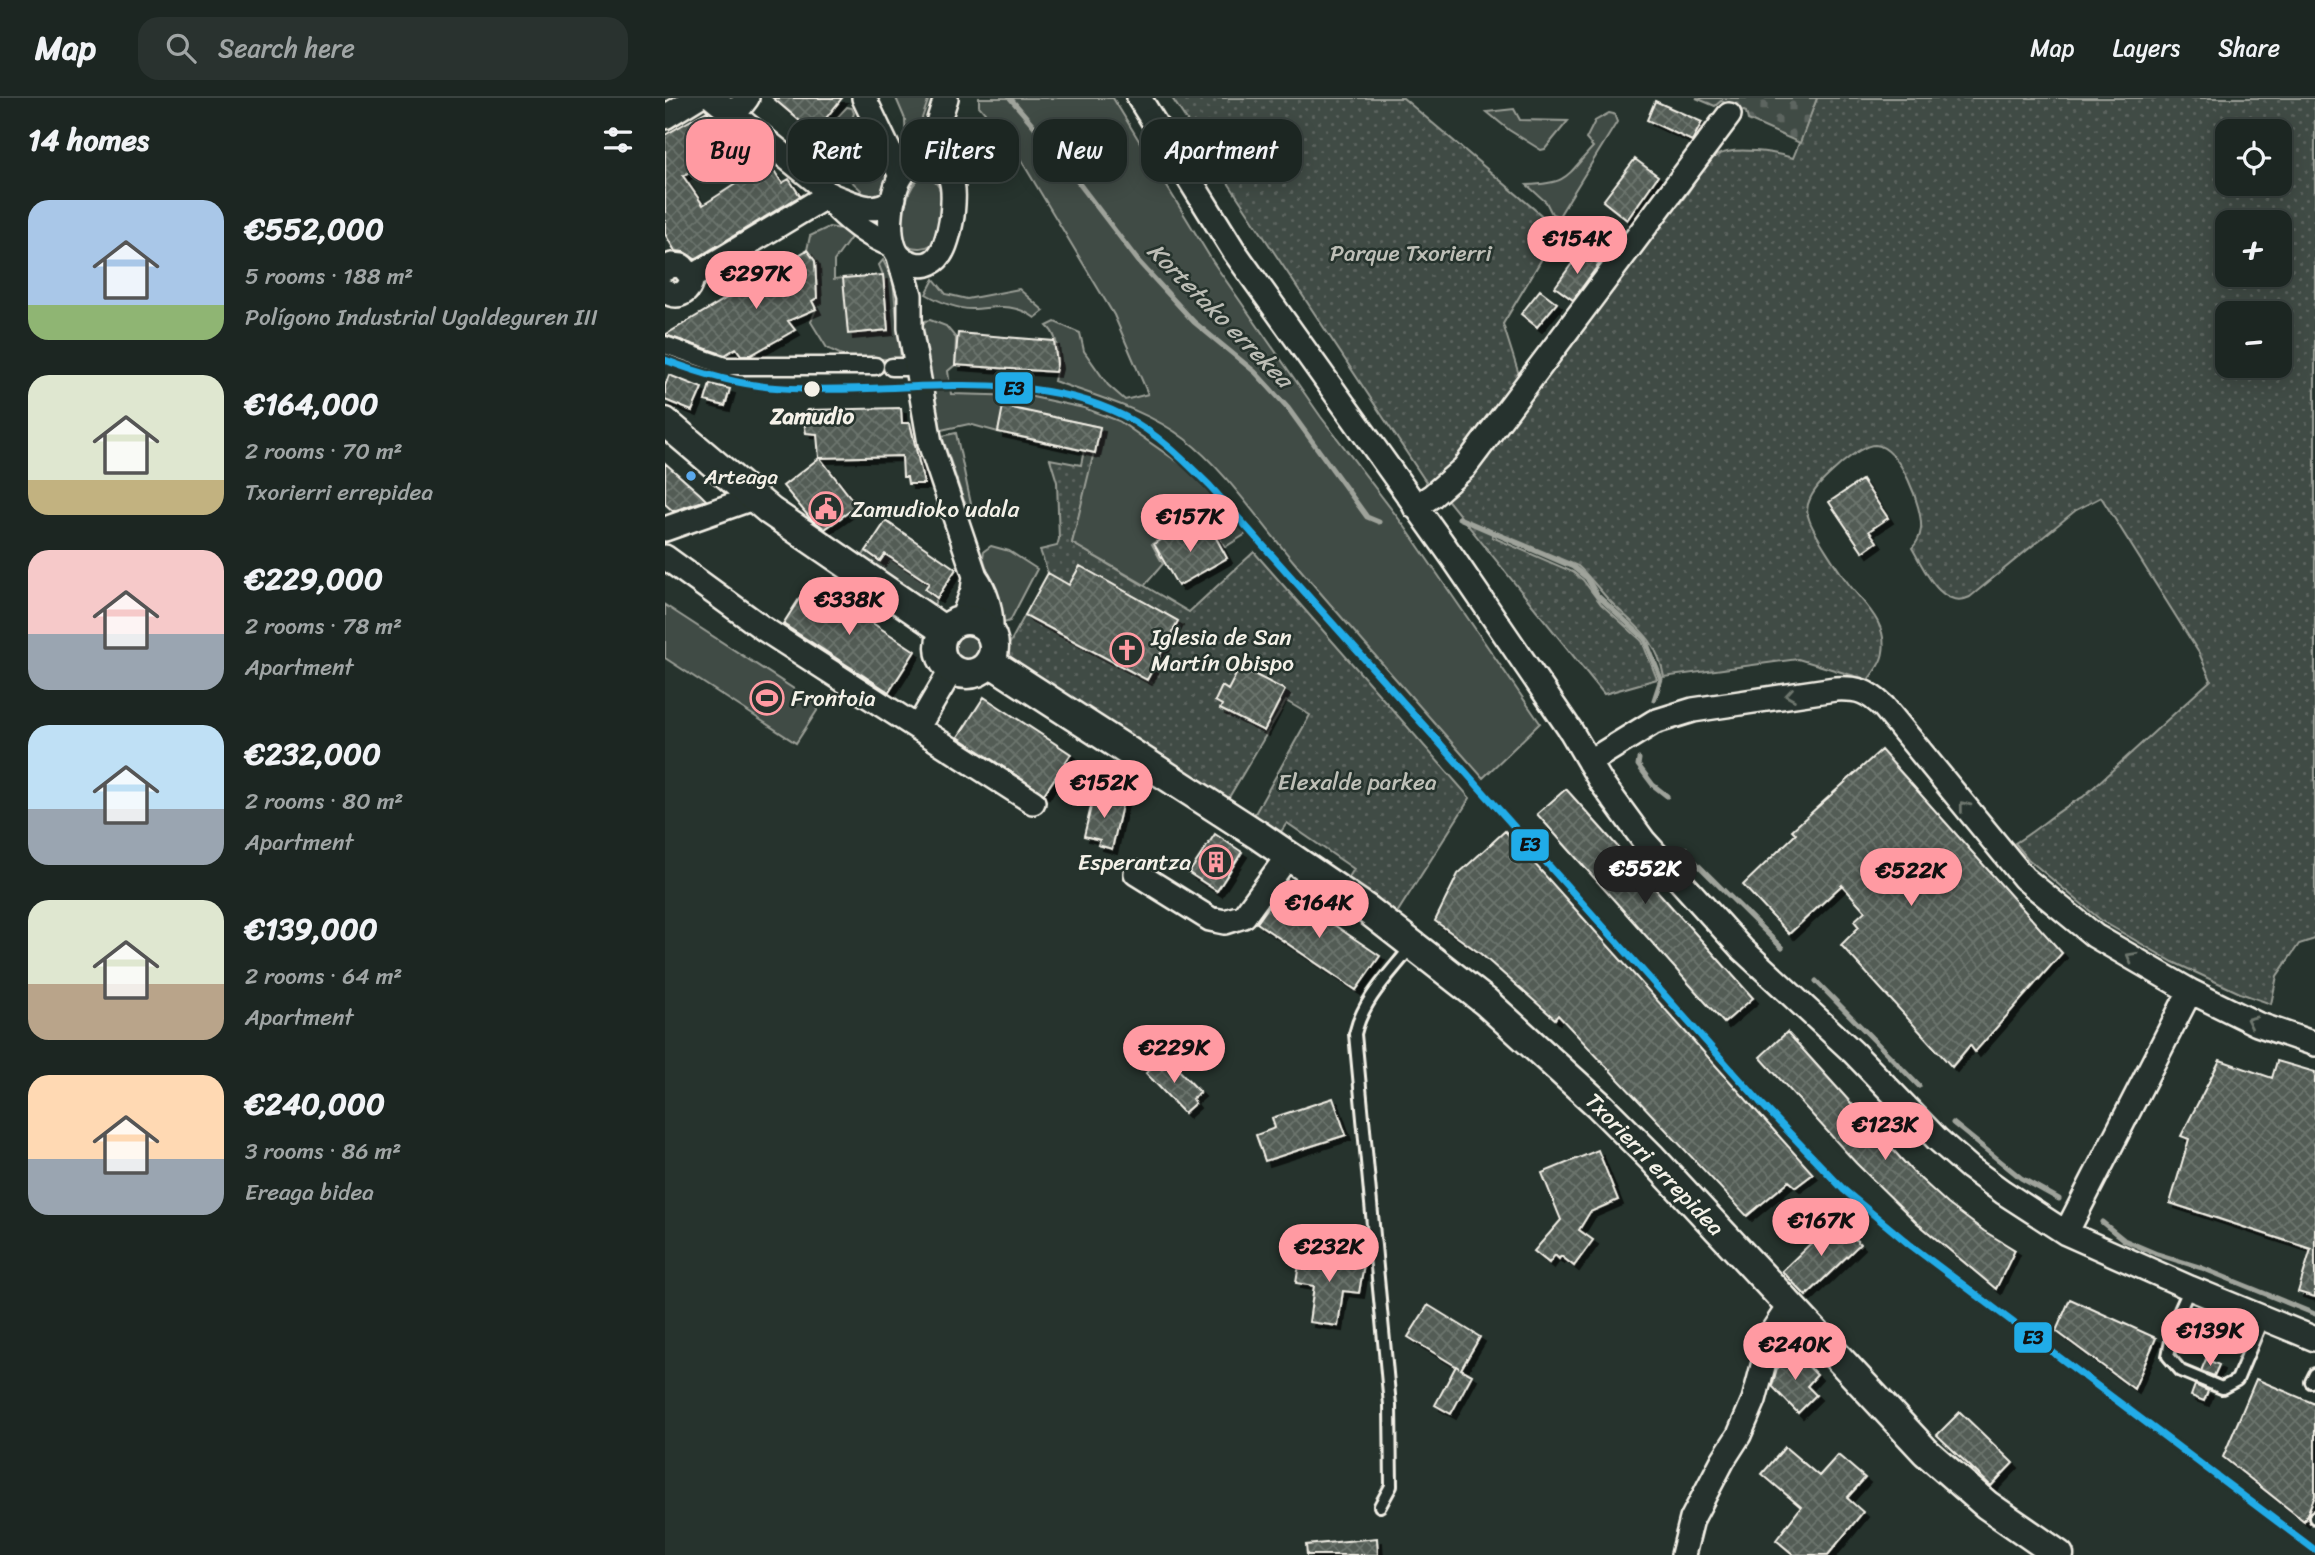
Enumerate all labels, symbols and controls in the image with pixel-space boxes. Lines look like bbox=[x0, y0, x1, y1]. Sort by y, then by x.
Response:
search box bbox=[138, 17, 628, 80]
text: Map bbox=[35, 19, 96, 77]
text: Search here bbox=[218, 25, 355, 71]
text: Map bbox=[2030, 27, 2075, 69]
text: Layers bbox=[2113, 27, 2180, 69]
text: Share bbox=[2218, 27, 2280, 69]
icon: search bbox=[162, 29, 200, 67]
text: 14 homes bbox=[28, 113, 149, 167]
chip: Buy bbox=[686, 119, 774, 182]
chip: Rent bbox=[788, 119, 887, 182]
chip: Filters bbox=[901, 119, 1019, 182]
chip: New bbox=[1033, 119, 1127, 182]
chip: Apartment bbox=[1141, 119, 1302, 182]
map controls bbox=[2215, 119, 2292, 378]
button: locate bbox=[2215, 119, 2292, 196]
icon: filters bbox=[599, 121, 637, 159]
text: €552,000 bbox=[245, 202, 384, 256]
button: + bbox=[2215, 210, 2292, 287]
pin: €154K bbox=[1528, 216, 1626, 276]
text: €154K bbox=[1543, 218, 1611, 259]
icon: home bbox=[84, 228, 168, 312]
water label: Kortetako errekea bbox=[1137, 232, 1305, 400]
park label: Parque Txorierri bbox=[1330, 233, 1493, 274]
pin: €297K bbox=[707, 252, 805, 311]
text: €297K bbox=[721, 253, 791, 294]
text: 5 rooms · 188 m² bbox=[245, 256, 413, 297]
text: Polígono Industrial Ugaldeguren III bbox=[245, 297, 598, 338]
button: − bbox=[2215, 301, 2292, 378]
line badge: E3 bbox=[994, 371, 1034, 405]
text: E3 bbox=[1004, 372, 1025, 405]
text: €164,000 bbox=[245, 377, 379, 431]
marker: Zamudio bbox=[802, 379, 822, 399]
place label: Zamudio bbox=[769, 396, 854, 437]
icon: home bbox=[84, 403, 168, 487]
text: 2 rooms · 70 m² bbox=[245, 431, 403, 472]
place label: Arteaga bbox=[703, 458, 779, 496]
marker: Arteaga bbox=[684, 469, 698, 483]
text: Txorierri errepidea bbox=[245, 472, 433, 513]
place label: Zamudioko udala bbox=[851, 489, 1020, 530]
public building icon: Zamudioko udala bbox=[807, 490, 845, 528]
pin: €157K bbox=[1141, 494, 1239, 554]
text: €157K bbox=[1157, 496, 1223, 537]
text: €229,000 bbox=[245, 552, 383, 606]
icon: home bbox=[84, 578, 168, 662]
pin: €338K bbox=[800, 578, 898, 637]
text: €338K bbox=[815, 579, 883, 620]
text: 2 rooms · 78 m² bbox=[245, 606, 402, 647]
place label: Iglesia de San Martín Obispo bbox=[1150, 617, 1294, 684]
church icon: Iglesia de San Martín Obispo bbox=[1108, 631, 1146, 669]
text: Apartment bbox=[245, 647, 354, 688]
place label: Frontoia bbox=[791, 678, 876, 719]
sports icon: Frontoia bbox=[748, 679, 786, 717]
one-way arrow bbox=[1785, 688, 1796, 703]
text: €232,000 bbox=[245, 727, 381, 781]
icon: home bbox=[84, 753, 168, 837]
pin: €152K bbox=[1055, 760, 1153, 820]
text: €152K bbox=[1071, 762, 1137, 803]
park label: Elexalde parkea bbox=[1278, 762, 1437, 803]
text: 2 rooms · 80 m² bbox=[245, 781, 403, 822]
one-way arrow bbox=[1960, 801, 1972, 814]
text: Apartment bbox=[245, 822, 354, 863]
line badge: E3 bbox=[1510, 828, 1550, 862]
text: E3 bbox=[1520, 828, 1541, 861]
place label: Esperantza bbox=[1078, 842, 1191, 883]
building icon: Esperantza bbox=[1197, 843, 1235, 881]
pin: €552K bbox=[1596, 846, 1694, 906]
text: €552K bbox=[1610, 848, 1680, 889]
pin: €522K bbox=[1862, 848, 1960, 908]
text: €522K bbox=[1876, 850, 1946, 891]
pin: €164K bbox=[1270, 880, 1368, 940]
text: €164K bbox=[1286, 882, 1352, 923]
text: €139,000 bbox=[245, 902, 378, 956]
icon: home bbox=[84, 928, 168, 1012]
one-way arrow bbox=[2126, 952, 2139, 965]
text: 2 rooms · 64 m² bbox=[245, 956, 402, 997]
text: Apartment bbox=[245, 997, 354, 1038]
one-way arrow bbox=[2246, 1015, 2258, 1029]
pin: €229K bbox=[1125, 1026, 1223, 1085]
text: €229K bbox=[1139, 1027, 1209, 1068]
text: €240,000 bbox=[245, 1077, 385, 1131]
street label: Txorierri errepidea bbox=[1575, 1083, 1735, 1247]
pin: €123K bbox=[1836, 1102, 1934, 1162]
icon: home bbox=[84, 1103, 168, 1187]
text: €123K bbox=[1852, 1104, 1918, 1145]
text: 3 rooms · 86 m² bbox=[245, 1131, 401, 1172]
text: Ereaga bidea bbox=[245, 1172, 374, 1213]
pin: €167K bbox=[1772, 1198, 1870, 1258]
text: €167K bbox=[1788, 1200, 1854, 1241]
pin: €232K bbox=[1280, 1224, 1378, 1284]
text: €232K bbox=[1295, 1226, 1363, 1267]
pin: €139K bbox=[2161, 1308, 2259, 1368]
text: €139K bbox=[2177, 1310, 2243, 1351]
line badge: E3 bbox=[2013, 1321, 2053, 1354]
text: E3 bbox=[2023, 1321, 2044, 1354]
pin: €240K bbox=[1746, 1322, 1844, 1382]
text: €240K bbox=[1759, 1324, 1831, 1365]

